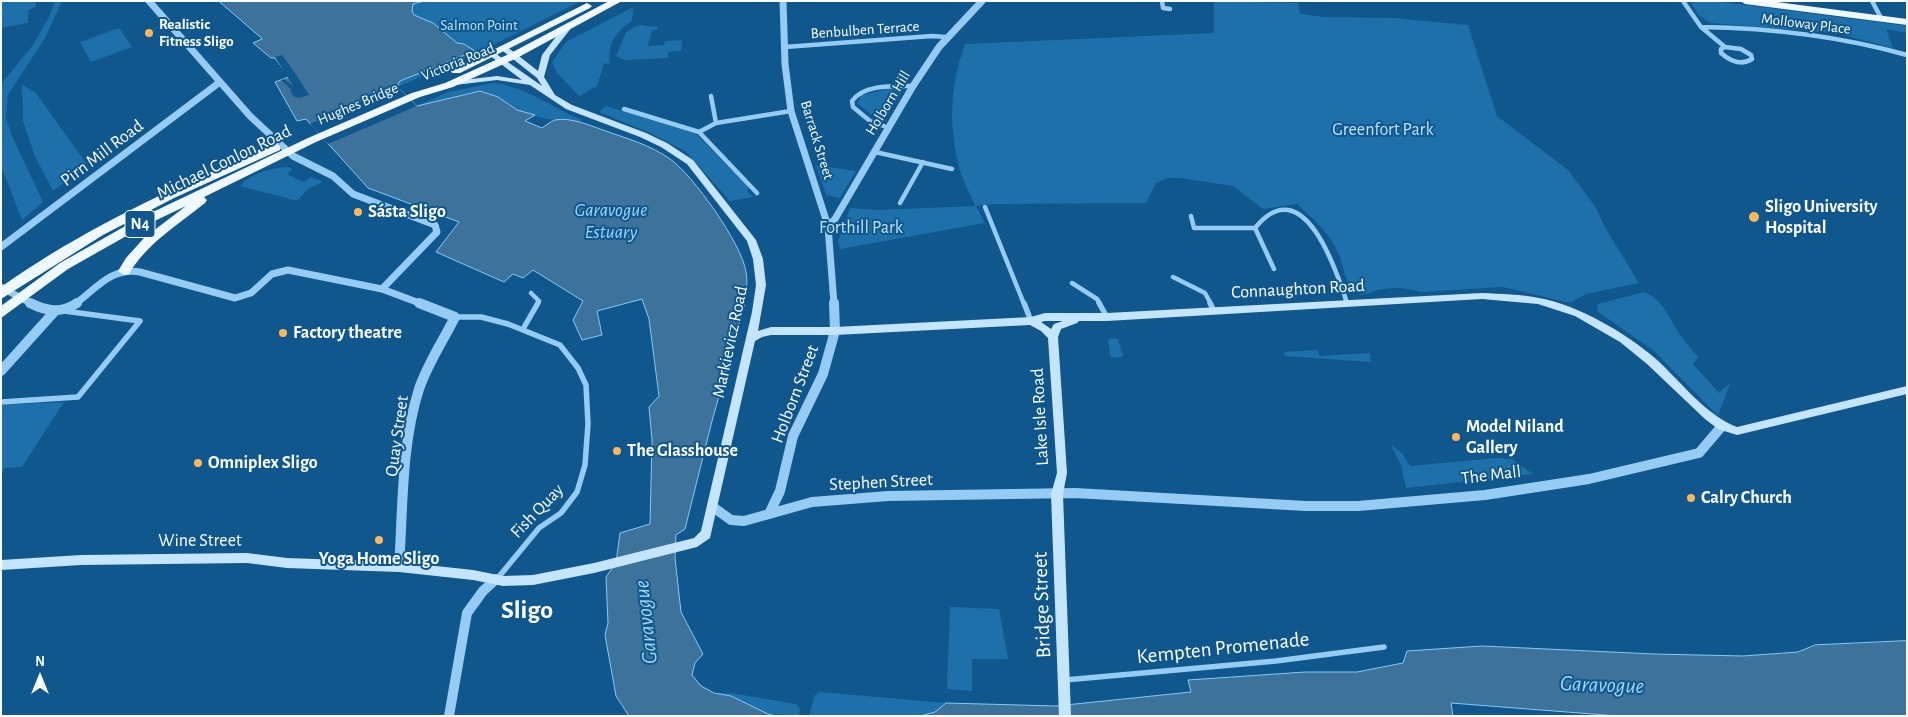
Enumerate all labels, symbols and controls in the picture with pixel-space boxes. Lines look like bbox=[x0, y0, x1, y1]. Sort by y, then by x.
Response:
street label: Molloway Place bbox=[1760, 10, 1852, 38]
place label: Realistic Fitness Sligo bbox=[159, 15, 234, 50]
park label: Salmon Point bbox=[440, 16, 518, 34]
street label: Benbulben Terrace bbox=[810, 17, 920, 43]
marker: Realistic Fitness Sligo bbox=[143, 27, 155, 39]
street label: Victoria Road bbox=[419, 39, 497, 85]
street label: Holborn Hill bbox=[862, 67, 914, 139]
street label: Hughes Bridge bbox=[315, 79, 401, 129]
street label: Barrack Street bbox=[796, 98, 838, 182]
street label: Pirn Mill Road bbox=[56, 115, 148, 191]
park label: Greenfort Park bbox=[1332, 119, 1434, 141]
street label: Michael Conlon Road bbox=[153, 120, 295, 204]
place label: Sligo University Hospital bbox=[1765, 196, 1878, 238]
water label: Garavogue Estuary bbox=[575, 199, 647, 243]
place label: Sásta Sligo bbox=[368, 201, 446, 223]
marker: Sásta Sligo bbox=[352, 206, 364, 218]
road number: N4 bbox=[125, 210, 155, 238]
marker: Sligo University Hospital bbox=[1747, 210, 1761, 224]
park label: Forthill Park bbox=[819, 217, 903, 239]
street label: Connaughton Road bbox=[1231, 275, 1365, 303]
street label: Markievicz Road bbox=[708, 284, 752, 400]
place label: Factory theatre bbox=[293, 322, 402, 344]
marker: Factory theatre bbox=[277, 327, 289, 339]
street label: Holborn Street bbox=[766, 342, 824, 446]
street label: Lake Isle Road bbox=[1027, 368, 1053, 466]
street label: Quay Street bbox=[381, 394, 413, 478]
place label: Model Niland Gallery bbox=[1466, 416, 1564, 458]
marker: Model Niland Gallery bbox=[1450, 431, 1462, 443]
place label: The Glasshouse bbox=[627, 440, 738, 462]
marker: The Glasshouse bbox=[611, 445, 623, 457]
place label: Omniplex Sligo bbox=[208, 452, 318, 474]
marker: Omniplex Sligo bbox=[192, 457, 204, 469]
street label: The Mall bbox=[1460, 461, 1522, 489]
street label: Stephen Street bbox=[829, 469, 933, 495]
street label: Fish Quay bbox=[506, 479, 568, 543]
place label: Calry Church bbox=[1701, 487, 1792, 509]
marker: Calry Church bbox=[1685, 492, 1697, 504]
street label: Wine Street bbox=[158, 530, 242, 552]
marker: Yoga Home Sligo bbox=[373, 534, 385, 546]
place label: Yoga Home Sligo bbox=[319, 548, 439, 570]
street label: Bridge Street bbox=[1028, 551, 1056, 659]
water label: Garavogue bbox=[628, 579, 664, 665]
district label: Sligo bbox=[501, 594, 553, 626]
street label: Kempten Promenade bbox=[1135, 626, 1311, 670]
north arrow bbox=[15, 652, 65, 702]
text: N bbox=[35, 655, 45, 669]
water label: Garavogue bbox=[1559, 670, 1645, 700]

